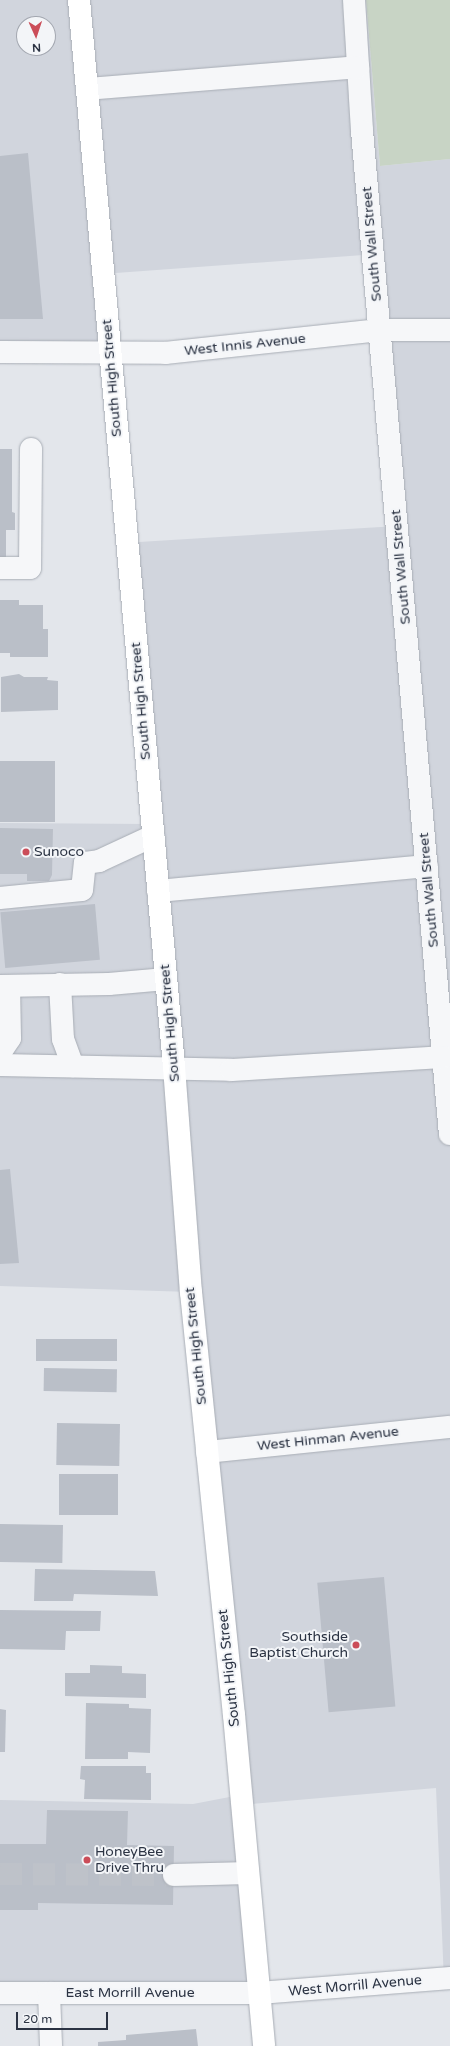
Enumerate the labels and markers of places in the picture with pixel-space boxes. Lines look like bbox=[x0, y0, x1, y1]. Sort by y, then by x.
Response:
place label: Sunoco bbox=[34, 844, 84, 860]
marker: Sunoco bbox=[21, 847, 31, 857]
place label: Southside Baptist Church bbox=[249, 1629, 348, 1662]
marker: Southside Baptist Church bbox=[351, 1640, 361, 1650]
place label: HoneyBee Drive Thru bbox=[95, 1844, 164, 1876]
marker: HoneyBee Drive Thru bbox=[82, 1855, 92, 1865]

